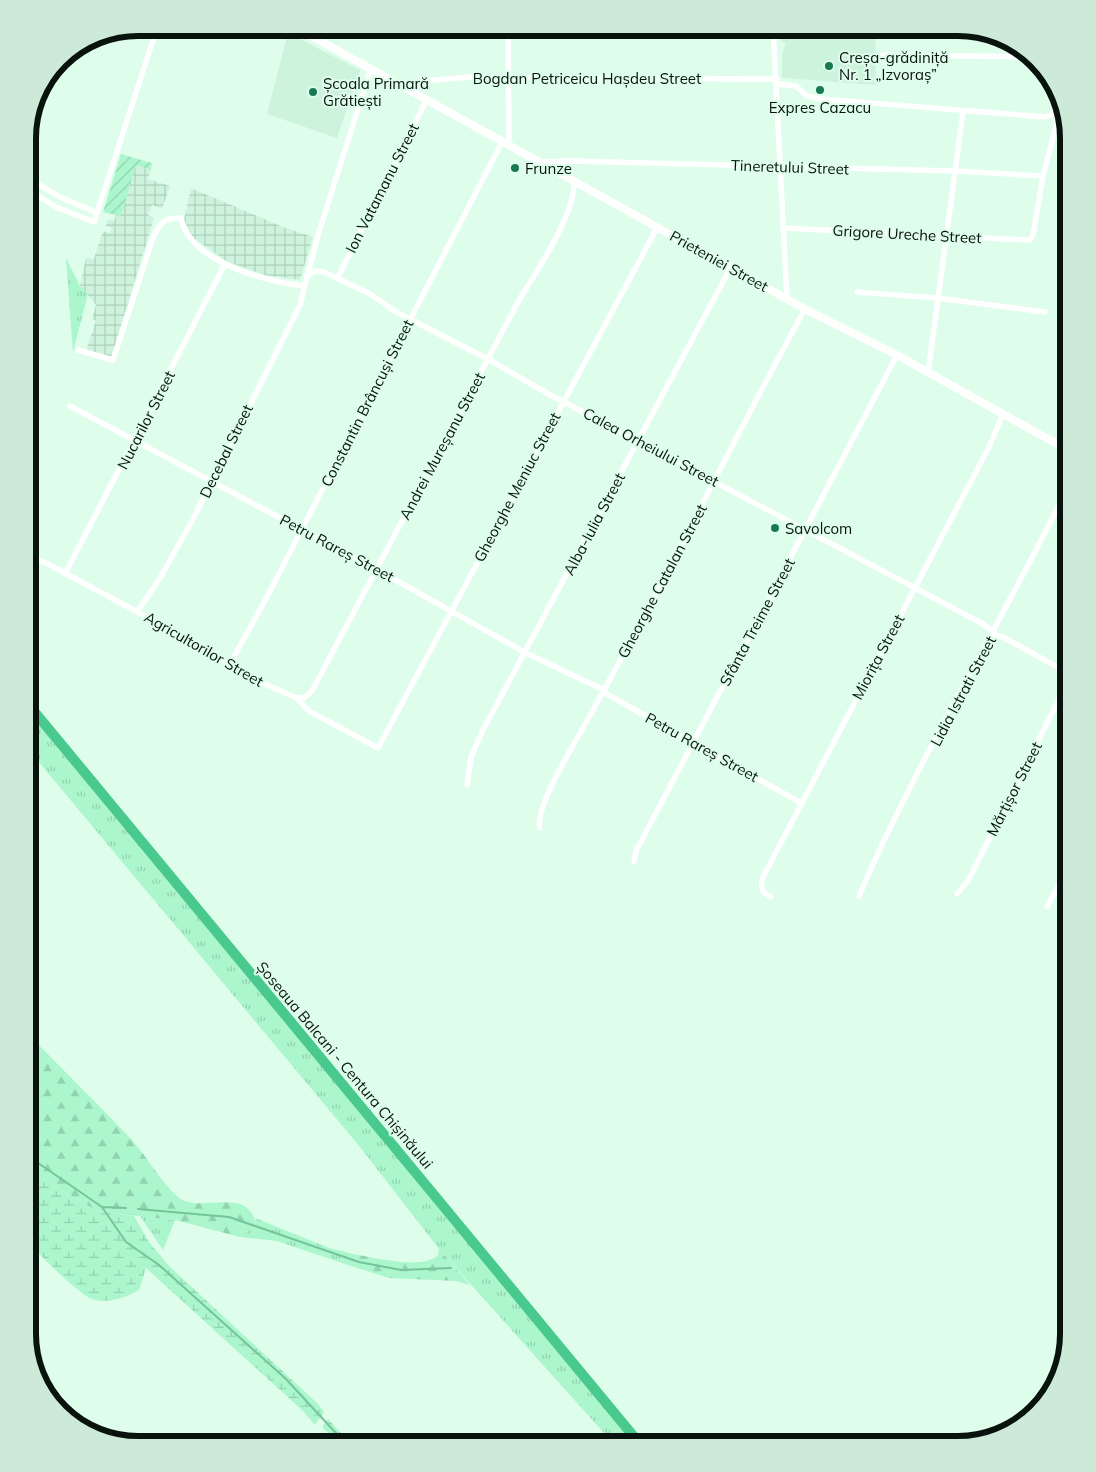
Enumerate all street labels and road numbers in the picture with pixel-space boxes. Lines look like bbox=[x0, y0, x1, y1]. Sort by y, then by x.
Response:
street label: Bogdan Petriceicu Hașdeu Street bbox=[473, 69, 701, 88]
street label: Ion Vatamanu Street bbox=[341, 120, 423, 256]
street label: Tineretului Street bbox=[731, 155, 849, 179]
street label: Grigore Ureche Street bbox=[832, 221, 982, 247]
street label: Prieteniei Street bbox=[666, 226, 772, 296]
street label: Constantin Brâncuși Street bbox=[317, 316, 417, 490]
street label: Nucarilor Street bbox=[113, 367, 179, 473]
street label: Andrei Mureșanu Street bbox=[395, 369, 489, 523]
street label: Decebal Street bbox=[195, 401, 257, 501]
street label: Calea Orheiului Street bbox=[580, 403, 722, 491]
street label: Gheorghe Meniuc Street bbox=[470, 409, 564, 565]
street label: Alba-Iulia Street bbox=[559, 470, 629, 578]
street label: Gheorghe Catalan Street bbox=[613, 501, 711, 661]
street label: Petru Rareș Street bbox=[277, 510, 397, 586]
street label: Sfânta Treime Street bbox=[715, 555, 799, 689]
street label: Agricultorilor Street bbox=[141, 607, 267, 691]
street label: Miorița Street bbox=[848, 611, 908, 703]
street label: Lidia Istrati Street bbox=[926, 633, 1000, 749]
street label: Petru Rareș Street bbox=[642, 708, 762, 786]
street label: Mărțișor Street bbox=[982, 739, 1046, 839]
street label: Șoseaua Balcani - Centura Chișinăului bbox=[253, 958, 437, 1172]

